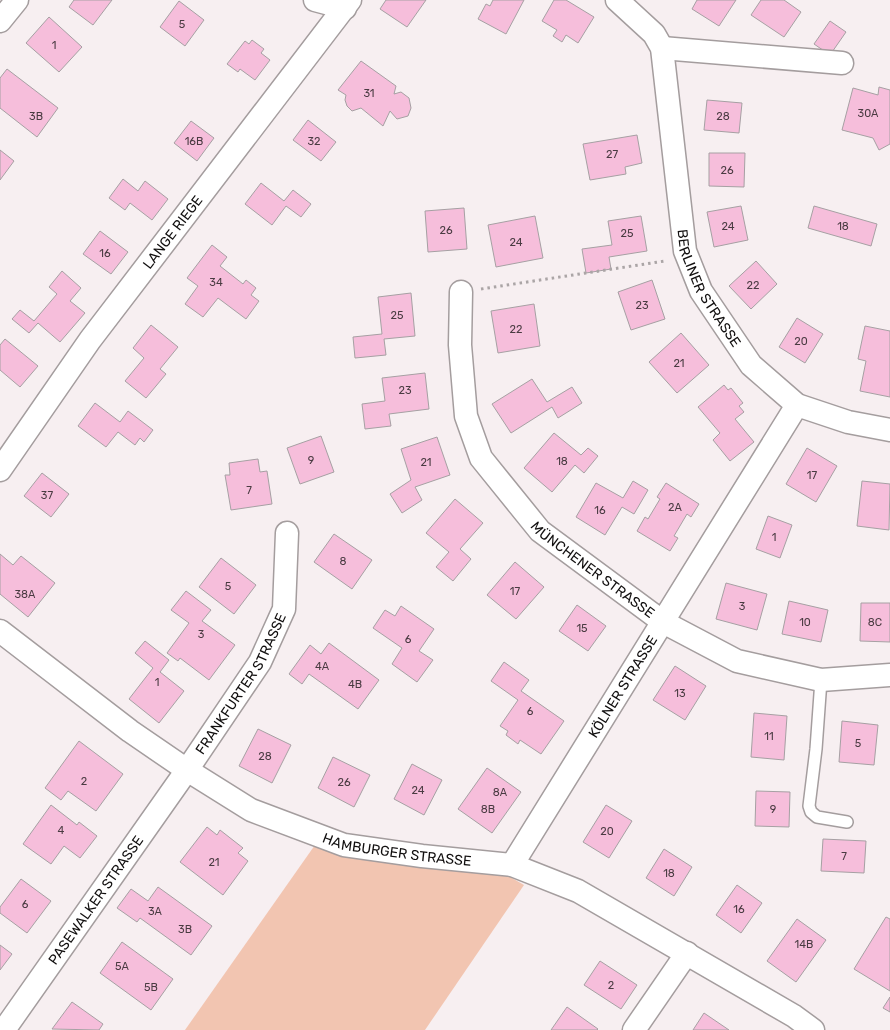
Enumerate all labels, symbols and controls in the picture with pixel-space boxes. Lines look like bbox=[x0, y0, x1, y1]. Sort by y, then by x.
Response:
house number: 5 bbox=[179, 18, 186, 31]
house number: 1 bbox=[52, 39, 56, 52]
house number: 31 bbox=[363, 87, 375, 100]
house number: 30A bbox=[858, 107, 879, 120]
house number: 3B bbox=[29, 110, 43, 123]
house number: 28 bbox=[716, 110, 730, 123]
house number: 16B bbox=[185, 135, 203, 148]
house number: 32 bbox=[307, 135, 321, 148]
house number: 27 bbox=[606, 148, 618, 161]
house number: 26 bbox=[720, 164, 734, 177]
street label: LANGE RIEGE bbox=[139, 192, 206, 272]
house number: 24 bbox=[721, 220, 735, 233]
house number: 18 bbox=[837, 220, 849, 233]
house number: 26 bbox=[439, 224, 453, 237]
house number: 25 bbox=[621, 227, 634, 240]
street label: BERLINER STRASSE bbox=[674, 228, 745, 350]
house number: 24 bbox=[509, 236, 523, 249]
house number: 16 bbox=[99, 247, 111, 260]
house number: 34 bbox=[209, 276, 223, 289]
house number: 22 bbox=[747, 279, 759, 292]
house number: 23 bbox=[635, 299, 649, 312]
house number: 25 bbox=[391, 309, 404, 322]
house number: 22 bbox=[510, 323, 522, 336]
house number: 20 bbox=[794, 335, 808, 348]
house number: 21 bbox=[673, 357, 685, 370]
house number: 23 bbox=[398, 384, 412, 397]
house number: 9 bbox=[308, 454, 314, 467]
house number: 18 bbox=[556, 455, 568, 468]
house number: 21 bbox=[420, 456, 432, 469]
house number: 17 bbox=[807, 469, 818, 482]
house number: 7 bbox=[246, 484, 252, 497]
house number: 37 bbox=[41, 489, 53, 502]
house number: 2A bbox=[668, 501, 683, 514]
house number: 16 bbox=[594, 504, 606, 517]
street label: MÜNCHENER STRASSE bbox=[527, 518, 658, 621]
house number: 1 bbox=[772, 531, 776, 544]
house number: 8 bbox=[340, 555, 347, 568]
house number: 5 bbox=[225, 580, 232, 593]
house number: 17 bbox=[510, 585, 521, 598]
house number: 38A bbox=[15, 588, 36, 601]
house number: 3 bbox=[739, 600, 746, 613]
street label: FRANKFURTER STRASSE bbox=[192, 610, 290, 757]
house number: 10 bbox=[799, 616, 811, 629]
house number: 8C bbox=[868, 616, 882, 629]
house number: 15 bbox=[576, 622, 588, 635]
house number: 3 bbox=[198, 628, 205, 641]
street label: KÖLNER STRASSE bbox=[585, 632, 661, 741]
house number: 6 bbox=[405, 633, 412, 646]
house number: 4A bbox=[315, 660, 330, 673]
house number: 1 bbox=[155, 676, 159, 689]
house number: 4B bbox=[348, 678, 362, 691]
house number: 13 bbox=[674, 687, 686, 700]
house number: 6 bbox=[527, 705, 534, 718]
house number: 11 bbox=[764, 730, 774, 743]
house number: 5 bbox=[855, 737, 862, 750]
house number: 28 bbox=[258, 750, 272, 763]
house number: 2 bbox=[81, 775, 87, 788]
house number: 26 bbox=[337, 776, 351, 789]
house number: 24 bbox=[411, 784, 425, 797]
house number: 8A bbox=[493, 786, 508, 799]
house number: 8B bbox=[481, 803, 495, 816]
house number: 9 bbox=[770, 803, 776, 816]
house number: 4 bbox=[58, 824, 65, 837]
house number: 20 bbox=[600, 825, 614, 838]
street label: HAMBURGER STRASSE bbox=[320, 829, 472, 869]
street label: PASEWALKER STRASSE bbox=[44, 832, 147, 968]
house number: 7 bbox=[841, 850, 847, 863]
house number: 21 bbox=[208, 856, 220, 869]
house number: 18 bbox=[663, 867, 675, 880]
house number: 6 bbox=[22, 898, 29, 911]
house number: 16 bbox=[733, 903, 745, 916]
house number: 3A bbox=[148, 905, 163, 918]
house number: 3B bbox=[178, 923, 192, 936]
house number: 14B bbox=[795, 938, 813, 951]
house number: 5A bbox=[115, 960, 130, 973]
house number: 2 bbox=[608, 979, 614, 992]
house number: 5B bbox=[144, 981, 158, 994]

